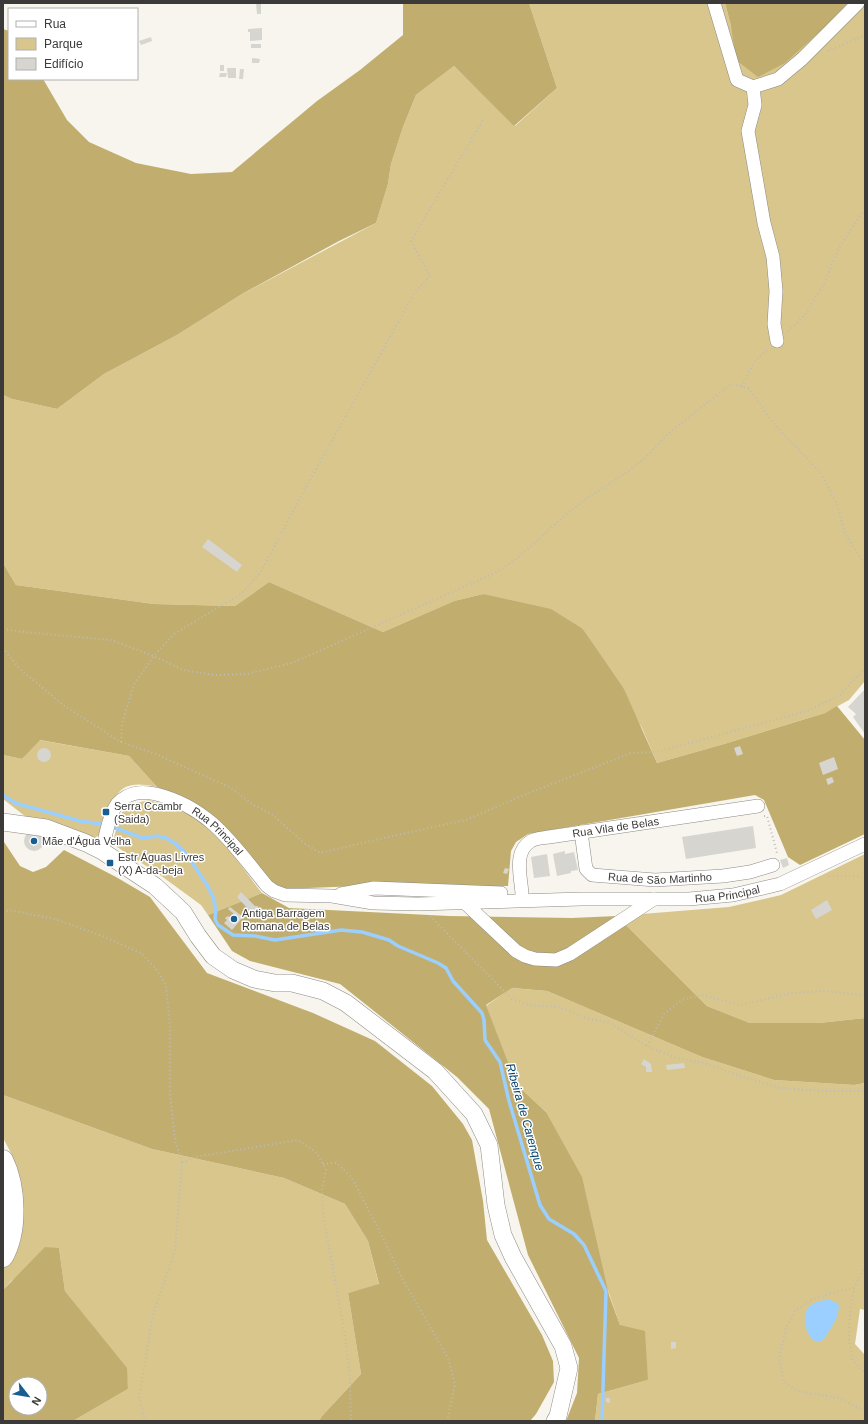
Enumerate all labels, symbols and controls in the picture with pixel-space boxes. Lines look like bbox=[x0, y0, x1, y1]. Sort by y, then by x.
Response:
legend bbox=[8, 8, 138, 80]
text: Rua bbox=[44, 17, 66, 31]
text: Parque bbox=[44, 37, 83, 51]
text: Edifício bbox=[44, 57, 84, 71]
place label: Serra Ccambr (Saida) bbox=[114, 800, 183, 825]
street label: Rua Principal bbox=[190, 804, 246, 857]
marker: Serra Ccambr (Saida) bbox=[101, 807, 111, 817]
street label: Rua Vila de Belas bbox=[572, 815, 660, 839]
place label: Mãe d'Água Velha bbox=[42, 835, 132, 847]
marker: Mãe d'Água Velha bbox=[29, 836, 39, 846]
place label: Estr Águas Livres (X) A-da-beja bbox=[118, 851, 205, 876]
marker: Estr Águas Livres (X) A-da-beja bbox=[105, 858, 115, 868]
street label: Rua de São Martinho bbox=[608, 870, 712, 886]
street label: Rua Principal bbox=[694, 883, 761, 904]
place label: Antiga Barragem Romana de Belas bbox=[242, 907, 330, 932]
marker: Antiga Barragem Romana de Belas bbox=[229, 914, 239, 924]
water label: Ribeira de Carenque bbox=[503, 1062, 547, 1172]
north arrow bbox=[8, 1376, 48, 1416]
text: N bbox=[29, 1395, 44, 1408]

